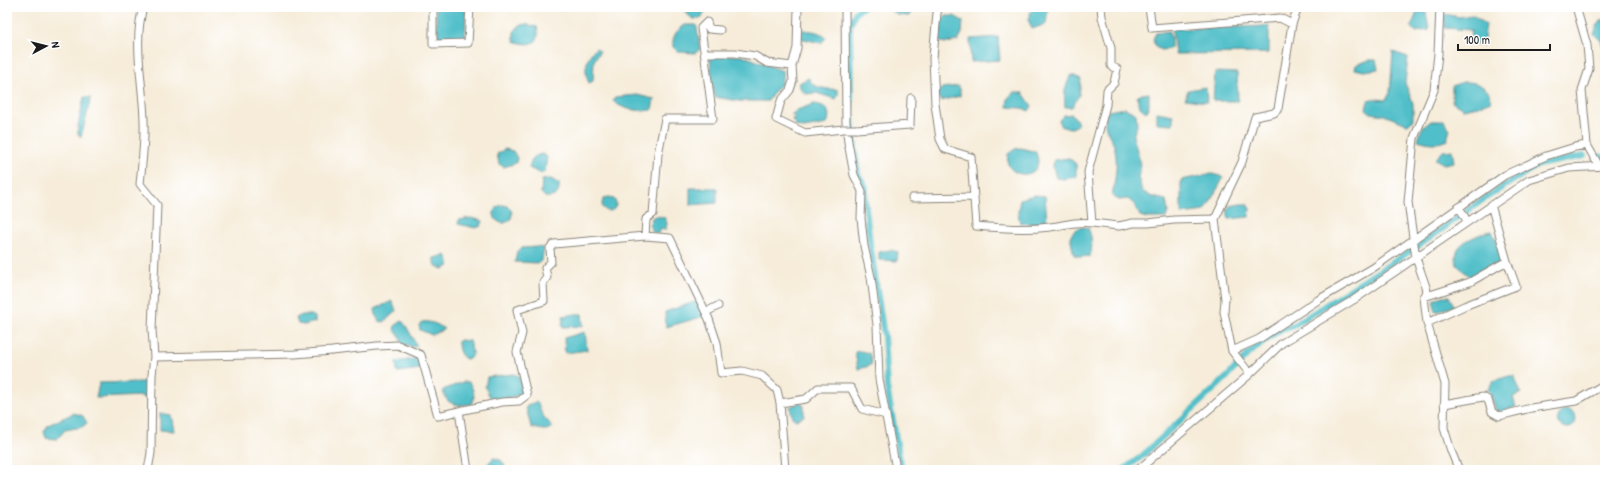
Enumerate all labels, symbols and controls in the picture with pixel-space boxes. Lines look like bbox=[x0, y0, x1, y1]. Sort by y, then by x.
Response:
north arrow bbox=[26, 26, 66, 66]
scale bar bbox=[1458, 26, 1550, 52]
text: 100 m bbox=[1464, 31, 1490, 48]
text: N bbox=[49, 41, 63, 49]

